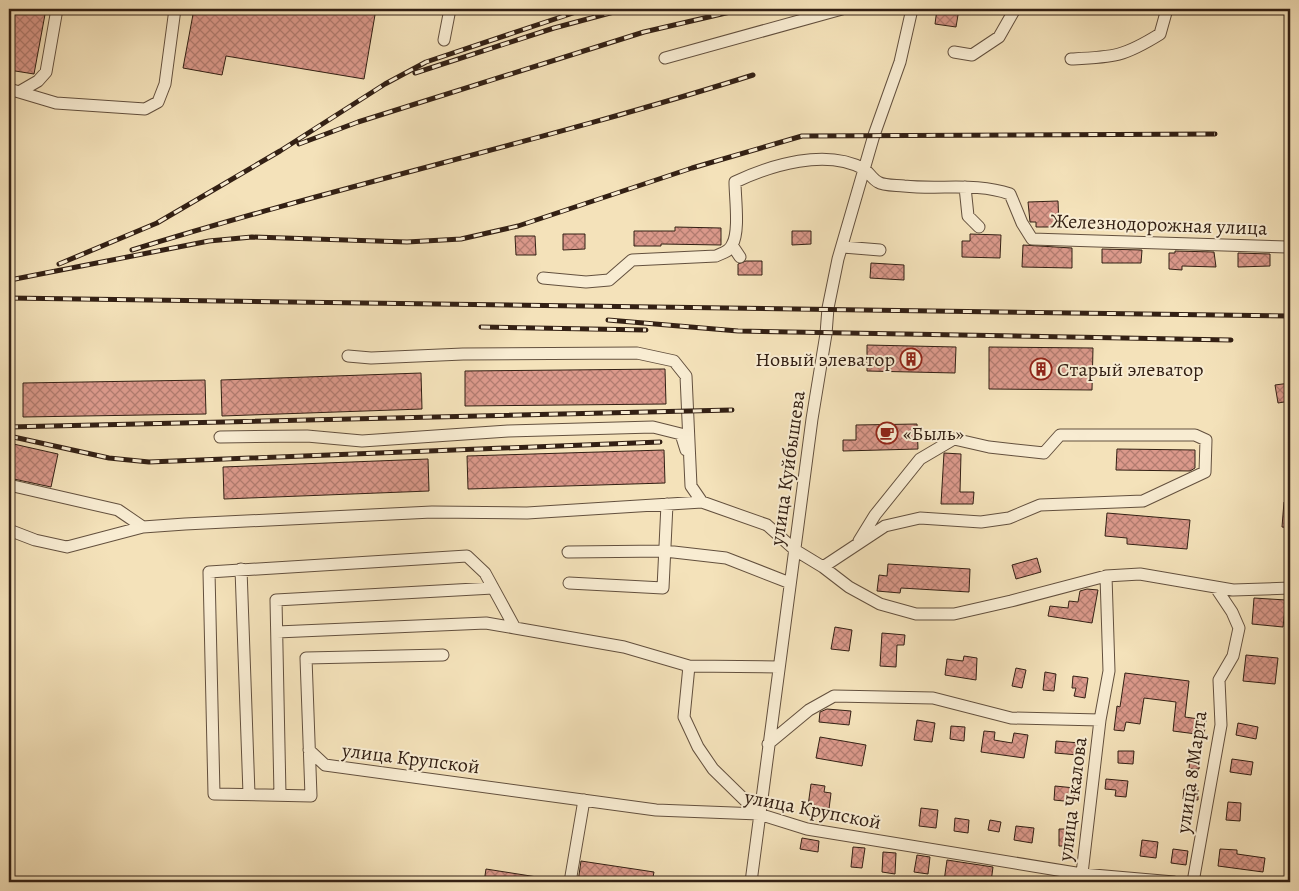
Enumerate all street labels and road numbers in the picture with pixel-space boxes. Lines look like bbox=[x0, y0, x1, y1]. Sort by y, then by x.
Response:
street label: Железнодорожная улица bbox=[1050, 207, 1269, 242]
street label: улица Куйбышева bbox=[763, 388, 812, 548]
street label: улица 8 Марта bbox=[1169, 708, 1214, 836]
street label: улица Чкалова bbox=[1051, 735, 1094, 864]
street label: улица Крупской bbox=[340, 737, 481, 780]
street label: улица Крупской bbox=[741, 783, 883, 836]

